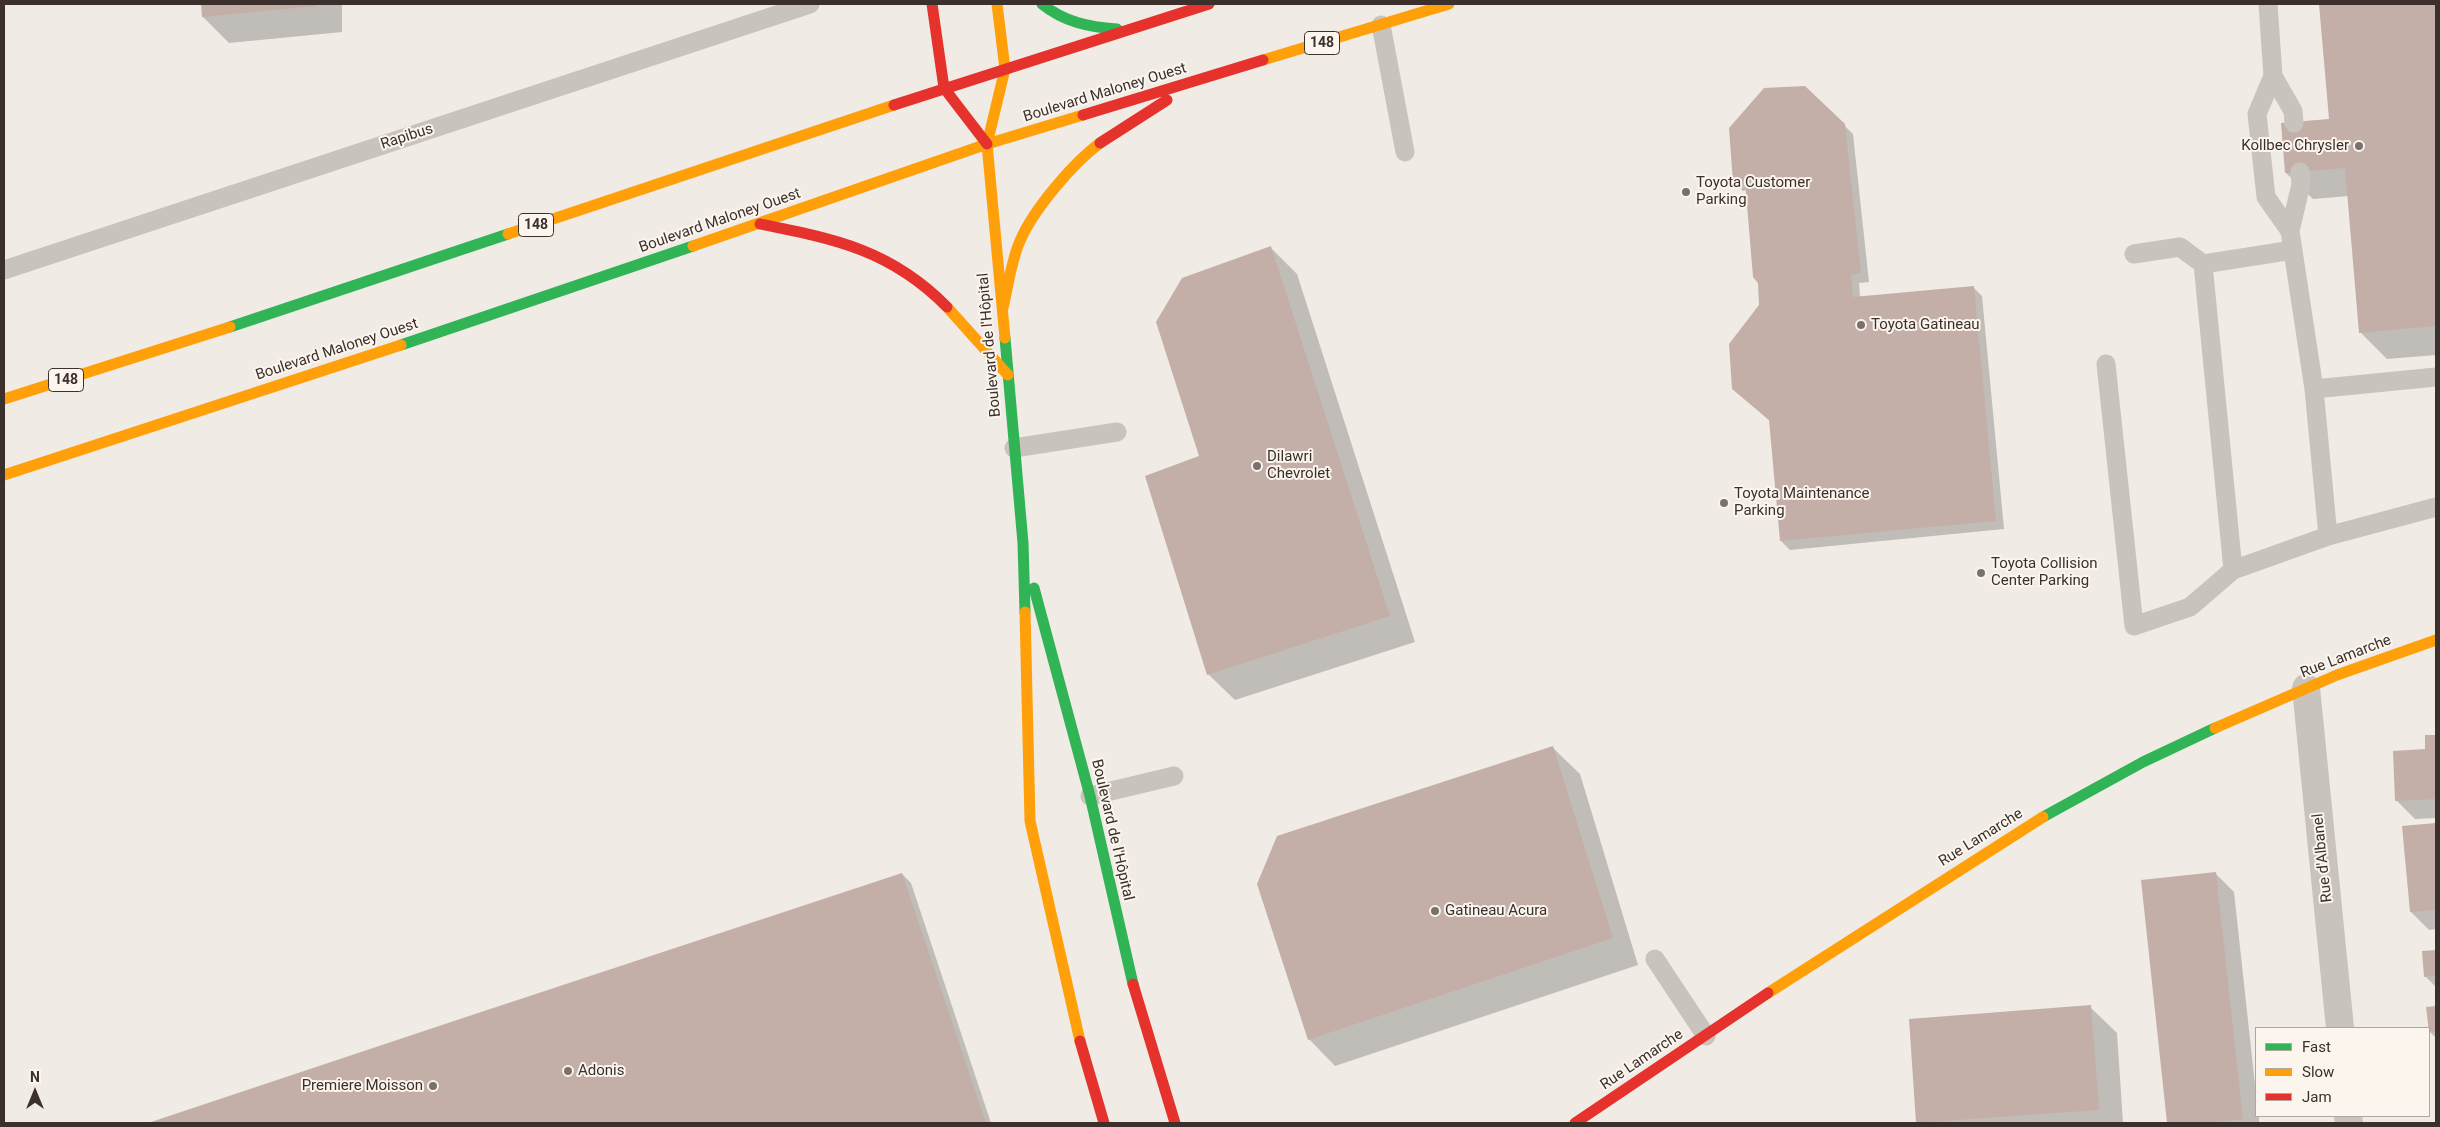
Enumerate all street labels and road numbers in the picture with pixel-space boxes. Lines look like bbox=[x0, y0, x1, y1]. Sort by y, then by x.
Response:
road number: 148 bbox=[1304, 32, 1340, 54]
street label: Boulevard Maloney Ouest bbox=[1021, 60, 1189, 126]
street label: Rapibus bbox=[379, 120, 435, 154]
street label: Boulevard Maloney Ouest bbox=[637, 185, 803, 257]
road number: 148 bbox=[518, 214, 554, 236]
street label: Boulevard de l'Hôpital bbox=[975, 272, 1005, 418]
street label: Boulevard Maloney Ouest bbox=[254, 315, 420, 385]
road number: 148 bbox=[48, 368, 84, 392]
street label: Rue Lamarche bbox=[2298, 631, 2394, 683]
street label: Boulevard de l'Hôpital bbox=[1087, 758, 1137, 902]
street label: Rue Lamarche bbox=[1936, 805, 2026, 871]
street label: Rue d'Albanel bbox=[2309, 813, 2337, 903]
street label: Rue Lamarche bbox=[1597, 1026, 1687, 1094]

